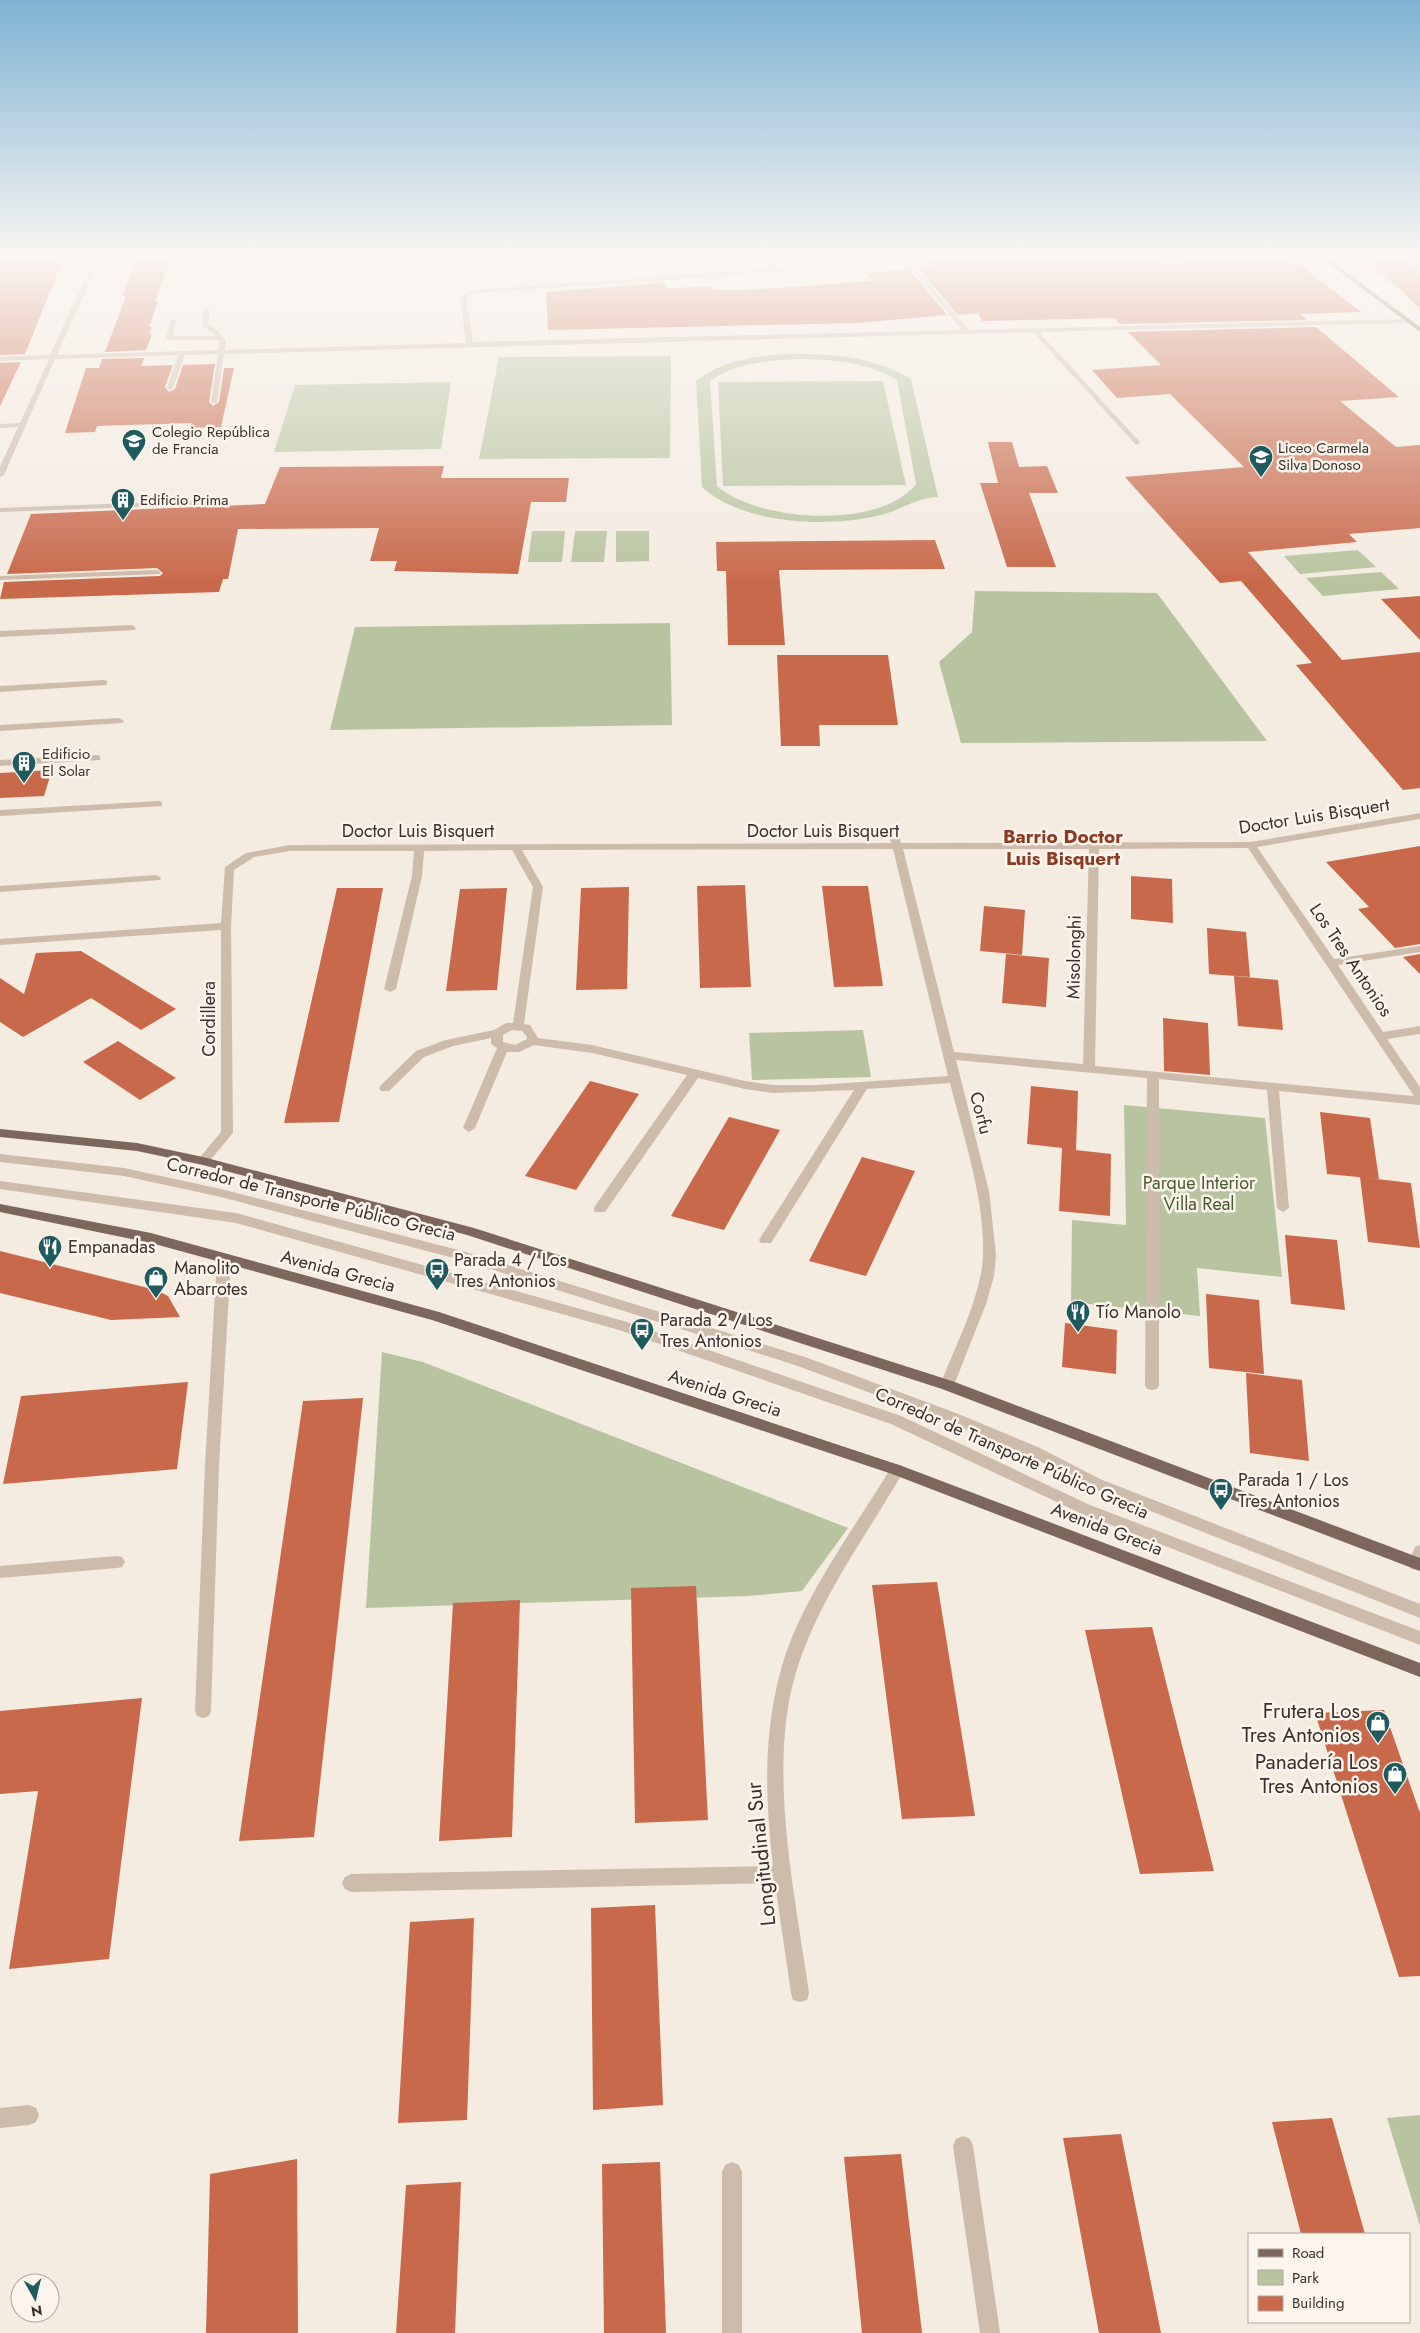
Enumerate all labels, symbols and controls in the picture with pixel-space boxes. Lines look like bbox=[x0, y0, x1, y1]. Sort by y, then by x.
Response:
place label: Colegio República de Francia bbox=[152, 421, 270, 460]
school or university icon: Colegio República de Francia bbox=[121, 428, 147, 462]
place label: Liceo Carmela Silva Donoso bbox=[1278, 437, 1369, 476]
school or university icon: Liceo Carmela Silva Donoso bbox=[1248, 444, 1274, 478]
building icon: Edificio Prima bbox=[110, 487, 136, 521]
place label: Edificio Prima bbox=[140, 489, 229, 511]
place label: Edificio El Solar bbox=[42, 743, 91, 782]
building icon: Edificio El Solar bbox=[11, 750, 37, 784]
street label: Doctor Luis Bisquert bbox=[1237, 791, 1392, 841]
street label: Doctor Luis Bisquert bbox=[342, 818, 495, 844]
street label: Doctor Luis Bisquert bbox=[747, 818, 900, 844]
district label: Barrio Doctor Luis Bisquert bbox=[1003, 823, 1123, 872]
street label: Los Tres Antonios bbox=[1303, 898, 1399, 1022]
street label: Misolonghi bbox=[1060, 915, 1088, 999]
street label: Cordillera bbox=[196, 981, 222, 1057]
street label: Corfu bbox=[963, 1089, 999, 1137]
street label: Corredor de Transporte Público Grecia bbox=[164, 1150, 458, 1248]
park label: Parque Interior Villa Real bbox=[1143, 1170, 1256, 1217]
restaurant icon: Empanadas bbox=[37, 1234, 63, 1268]
place label: Empanadas bbox=[68, 1234, 155, 1260]
street label: Avenida Grecia bbox=[278, 1243, 398, 1299]
place label: Parada 4 / Los Tres Antonios bbox=[454, 1247, 567, 1294]
place label: Manolito Abarrotes bbox=[174, 1255, 248, 1302]
bus stop icon: Parada 4 / Los Tres Antonios bbox=[424, 1257, 450, 1291]
shop icon: Manolito Abarrotes bbox=[143, 1265, 169, 1299]
restaurant icon: Tío Manolo bbox=[1065, 1299, 1091, 1333]
place label: Tío Manolo bbox=[1096, 1299, 1181, 1325]
place label: Parada 2 / Los Tres Antonios bbox=[660, 1307, 773, 1354]
bus stop icon: Parada 2 / Los Tres Antonios bbox=[629, 1317, 655, 1351]
street label: Avenida Grecia bbox=[665, 1362, 785, 1424]
street label: Corredor de Transporte Público Grecia bbox=[871, 1381, 1153, 1525]
place label: Parada 1 / Los Tres Antonios bbox=[1238, 1467, 1348, 1514]
bus stop icon: Parada 1 / Los Tres Antonios bbox=[1208, 1477, 1234, 1511]
street label: Avenida Grecia bbox=[1048, 1496, 1166, 1562]
place label: Frutera Los Tres Antonios bbox=[1242, 1696, 1360, 1750]
shop icon: Frutera Los Tres Antonios bbox=[1365, 1710, 1391, 1744]
place label: Panadería Los Tres Antonios bbox=[1255, 1747, 1378, 1801]
shop icon: Panadería Los Tres Antonios bbox=[1382, 1761, 1408, 1795]
street label: Longitudinal Sur bbox=[738, 1780, 783, 1928]
legend bbox=[1248, 2233, 1410, 2323]
text: Road bbox=[1292, 2242, 1324, 2264]
text: Park bbox=[1292, 2267, 1319, 2289]
north arrow bbox=[10, 2273, 60, 2323]
text: Building bbox=[1292, 2292, 1344, 2314]
text: N bbox=[30, 2300, 44, 2322]

